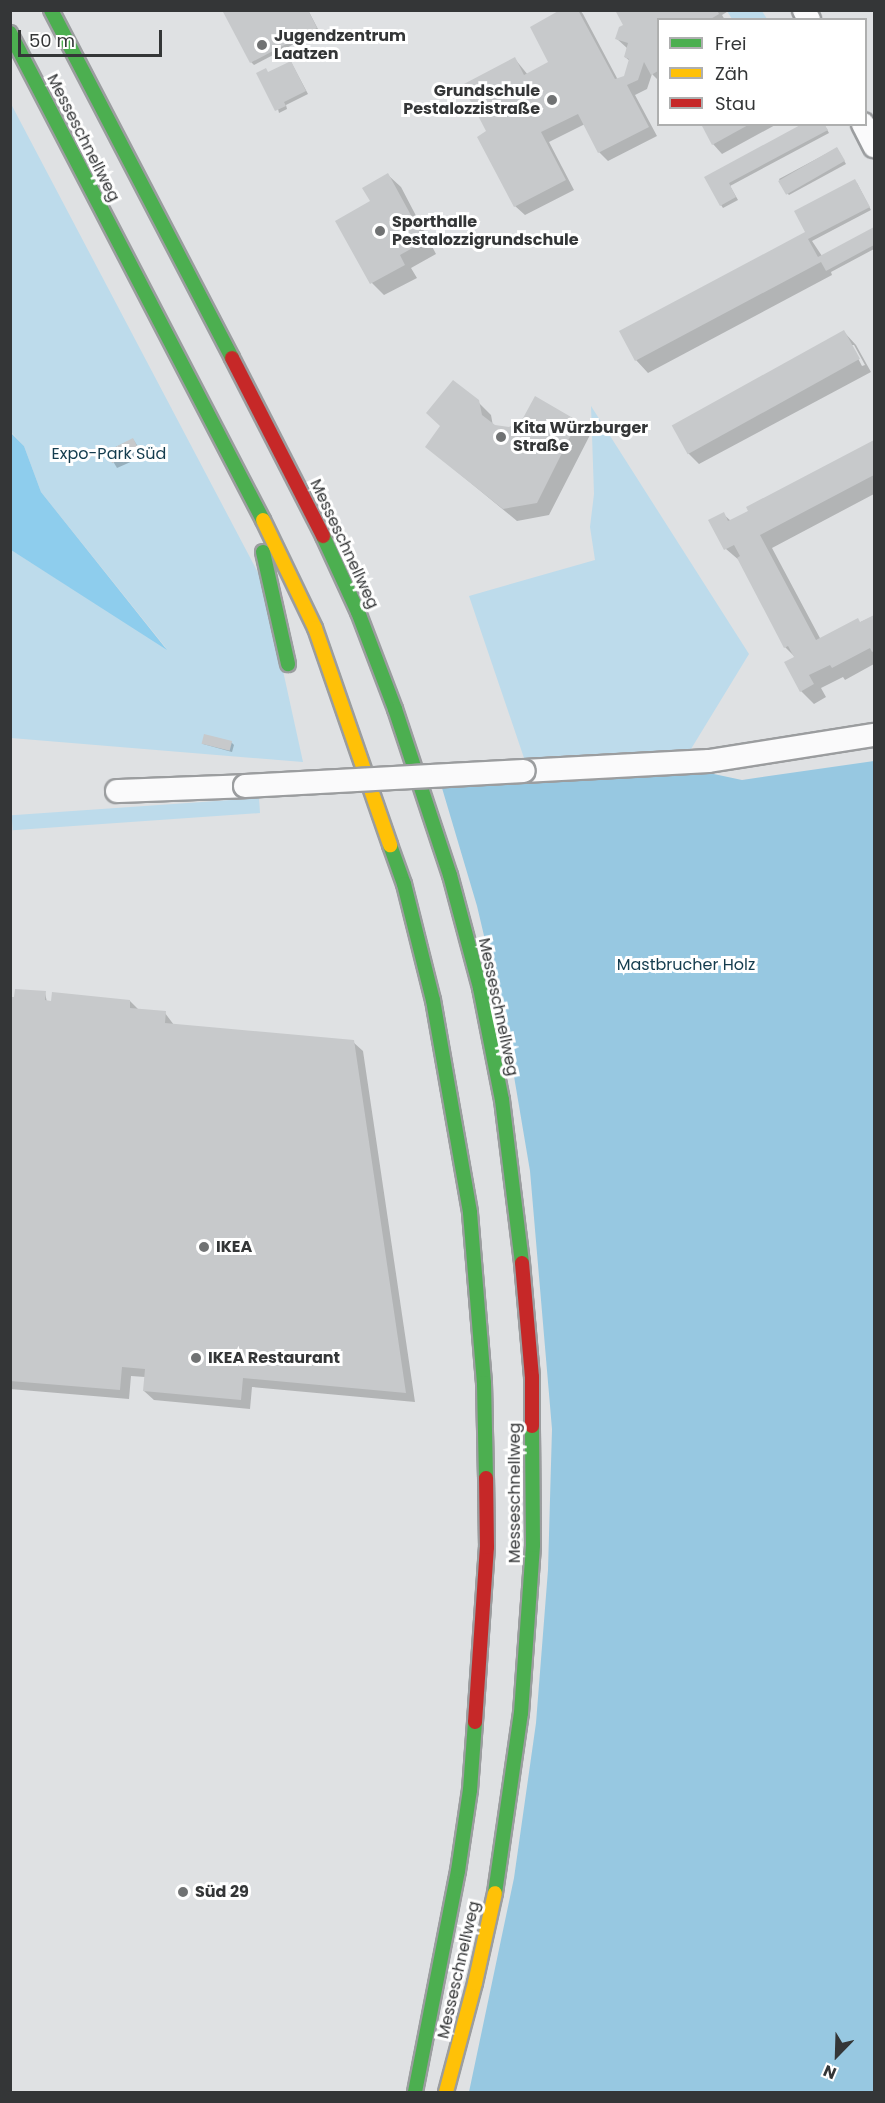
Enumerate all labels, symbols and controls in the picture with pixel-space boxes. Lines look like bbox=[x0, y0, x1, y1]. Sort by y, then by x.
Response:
scale bar bbox=[21, 18, 165, 56]
legend bbox=[657, 18, 867, 126]
place label: Jugendzentrum Laatzen bbox=[274, 26, 406, 64]
text: 50 m bbox=[29, 28, 75, 53]
text: Frei bbox=[715, 31, 746, 56]
marker: Jugendzentrum Laatzen bbox=[255, 38, 269, 52]
text: Zäh bbox=[715, 61, 748, 86]
street label: Messeschnellweg bbox=[43, 71, 123, 205]
place label: Grundschule Pestalozzistraße bbox=[403, 81, 540, 119]
text: Stau bbox=[715, 91, 756, 116]
marker: Grundschule Pestalozzistraße bbox=[545, 93, 559, 107]
place label: Sporthalle Pestalozzigrundschule bbox=[392, 212, 579, 250]
marker: Sporthalle Pestalozzigrundschule bbox=[373, 224, 387, 238]
place label: Kita Würzburger Straße bbox=[513, 418, 648, 456]
marker: Kita Würzburger Straße bbox=[494, 430, 508, 444]
park label: Expo-Park Süd bbox=[52, 444, 166, 464]
street label: Messeschnellweg bbox=[306, 476, 382, 612]
street label: Messeschnellweg bbox=[474, 936, 522, 1078]
park label: Mastbrucher Holz bbox=[617, 955, 755, 975]
place label: IKEA bbox=[216, 1237, 252, 1257]
marker: IKEA bbox=[197, 1240, 211, 1254]
place label: IKEA Restaurant bbox=[208, 1348, 340, 1368]
marker: IKEA Restaurant bbox=[189, 1351, 203, 1365]
street label: Messeschnellweg bbox=[505, 1423, 525, 1563]
place label: Süd 29 bbox=[195, 1882, 249, 1902]
marker: Süd 29 bbox=[176, 1885, 190, 1899]
street label: Messeschnellweg bbox=[434, 1899, 484, 2041]
north arrow bbox=[807, 2025, 867, 2085]
text: N bbox=[820, 2059, 840, 2085]

